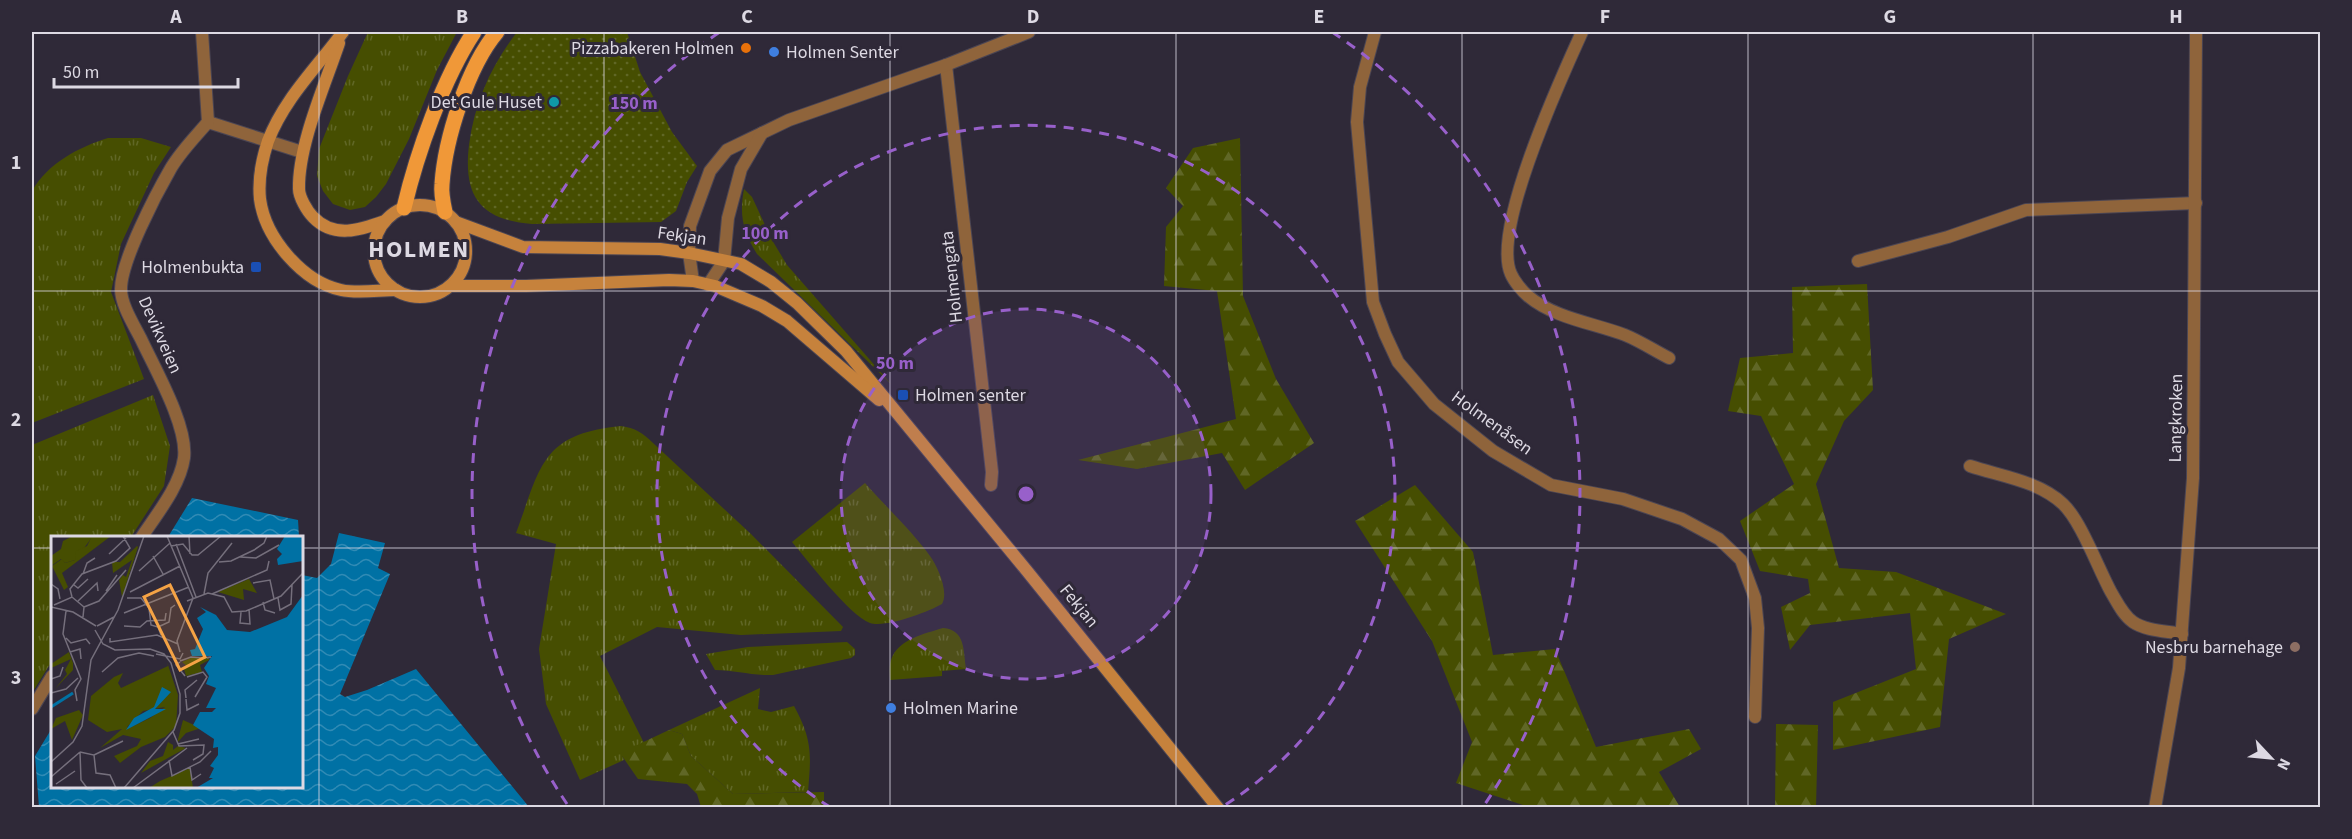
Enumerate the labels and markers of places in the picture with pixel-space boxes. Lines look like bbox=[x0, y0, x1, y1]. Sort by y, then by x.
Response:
place label: Pizzabakeren Holmen bbox=[571, 36, 734, 61]
place label: Holmen Senter bbox=[786, 40, 900, 65]
marker: Pizzabakeren Holmen bbox=[739, 41, 753, 55]
marker: Holmen Senter bbox=[767, 45, 781, 59]
place label: Det Gule Huset bbox=[431, 90, 542, 115]
marker: Det Gule Huset bbox=[547, 95, 561, 109]
place label: Holmenbukta bbox=[141, 255, 244, 280]
marker: Holmenbukta bbox=[249, 260, 263, 274]
place label: Holmen senter bbox=[915, 383, 1026, 408]
marker: Holmen senter bbox=[896, 388, 910, 402]
centre of rings bbox=[1016, 484, 1036, 504]
place label: Nesbru barnehage bbox=[2145, 635, 2283, 660]
marker: Nesbru barnehage bbox=[2288, 640, 2302, 654]
place label: Holmen Marine bbox=[903, 696, 1018, 721]
marker: Holmen Marine bbox=[884, 701, 898, 715]

